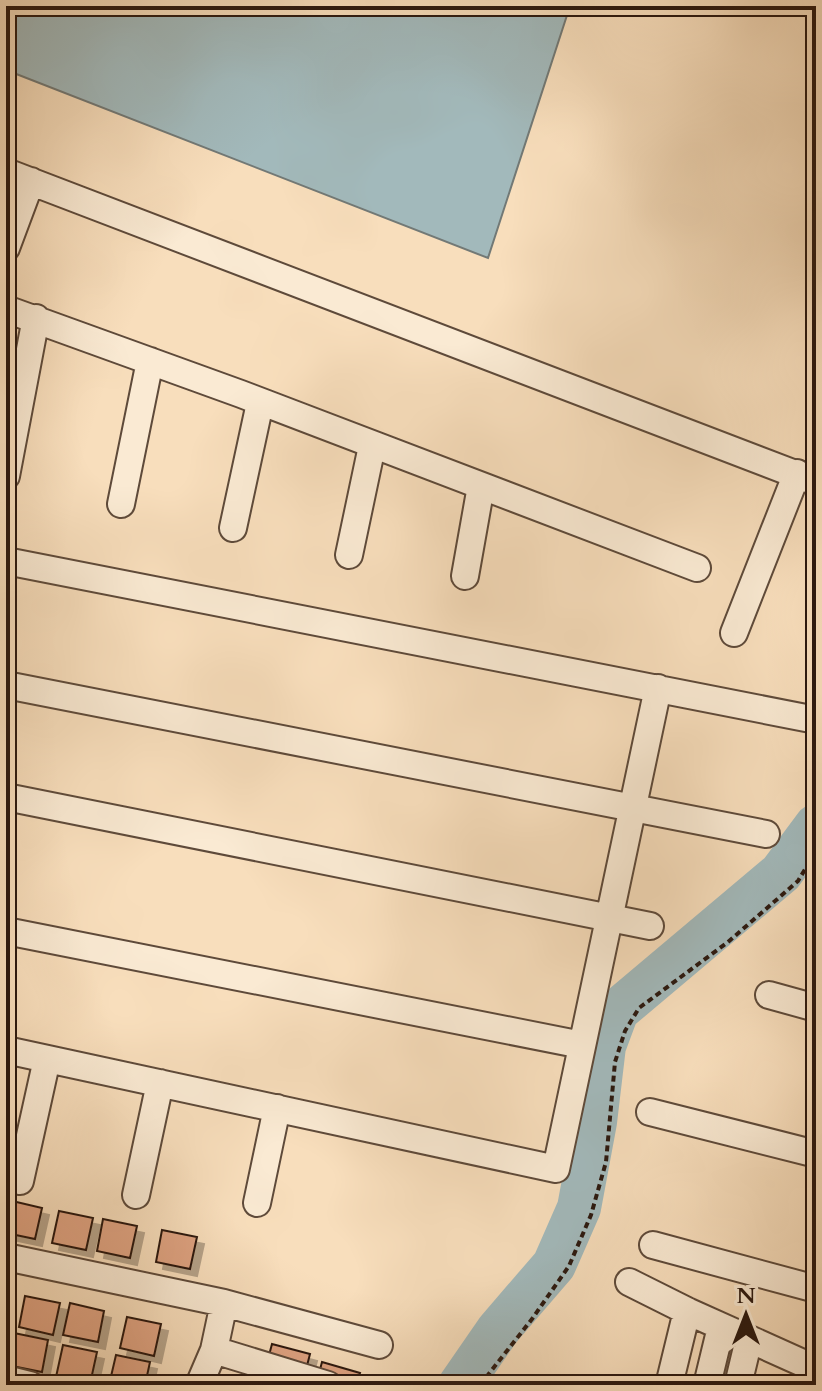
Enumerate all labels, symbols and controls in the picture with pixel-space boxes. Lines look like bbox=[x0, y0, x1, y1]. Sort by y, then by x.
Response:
north arrow bbox=[706, 1275, 786, 1355]
text: N bbox=[736, 1281, 756, 1311]

